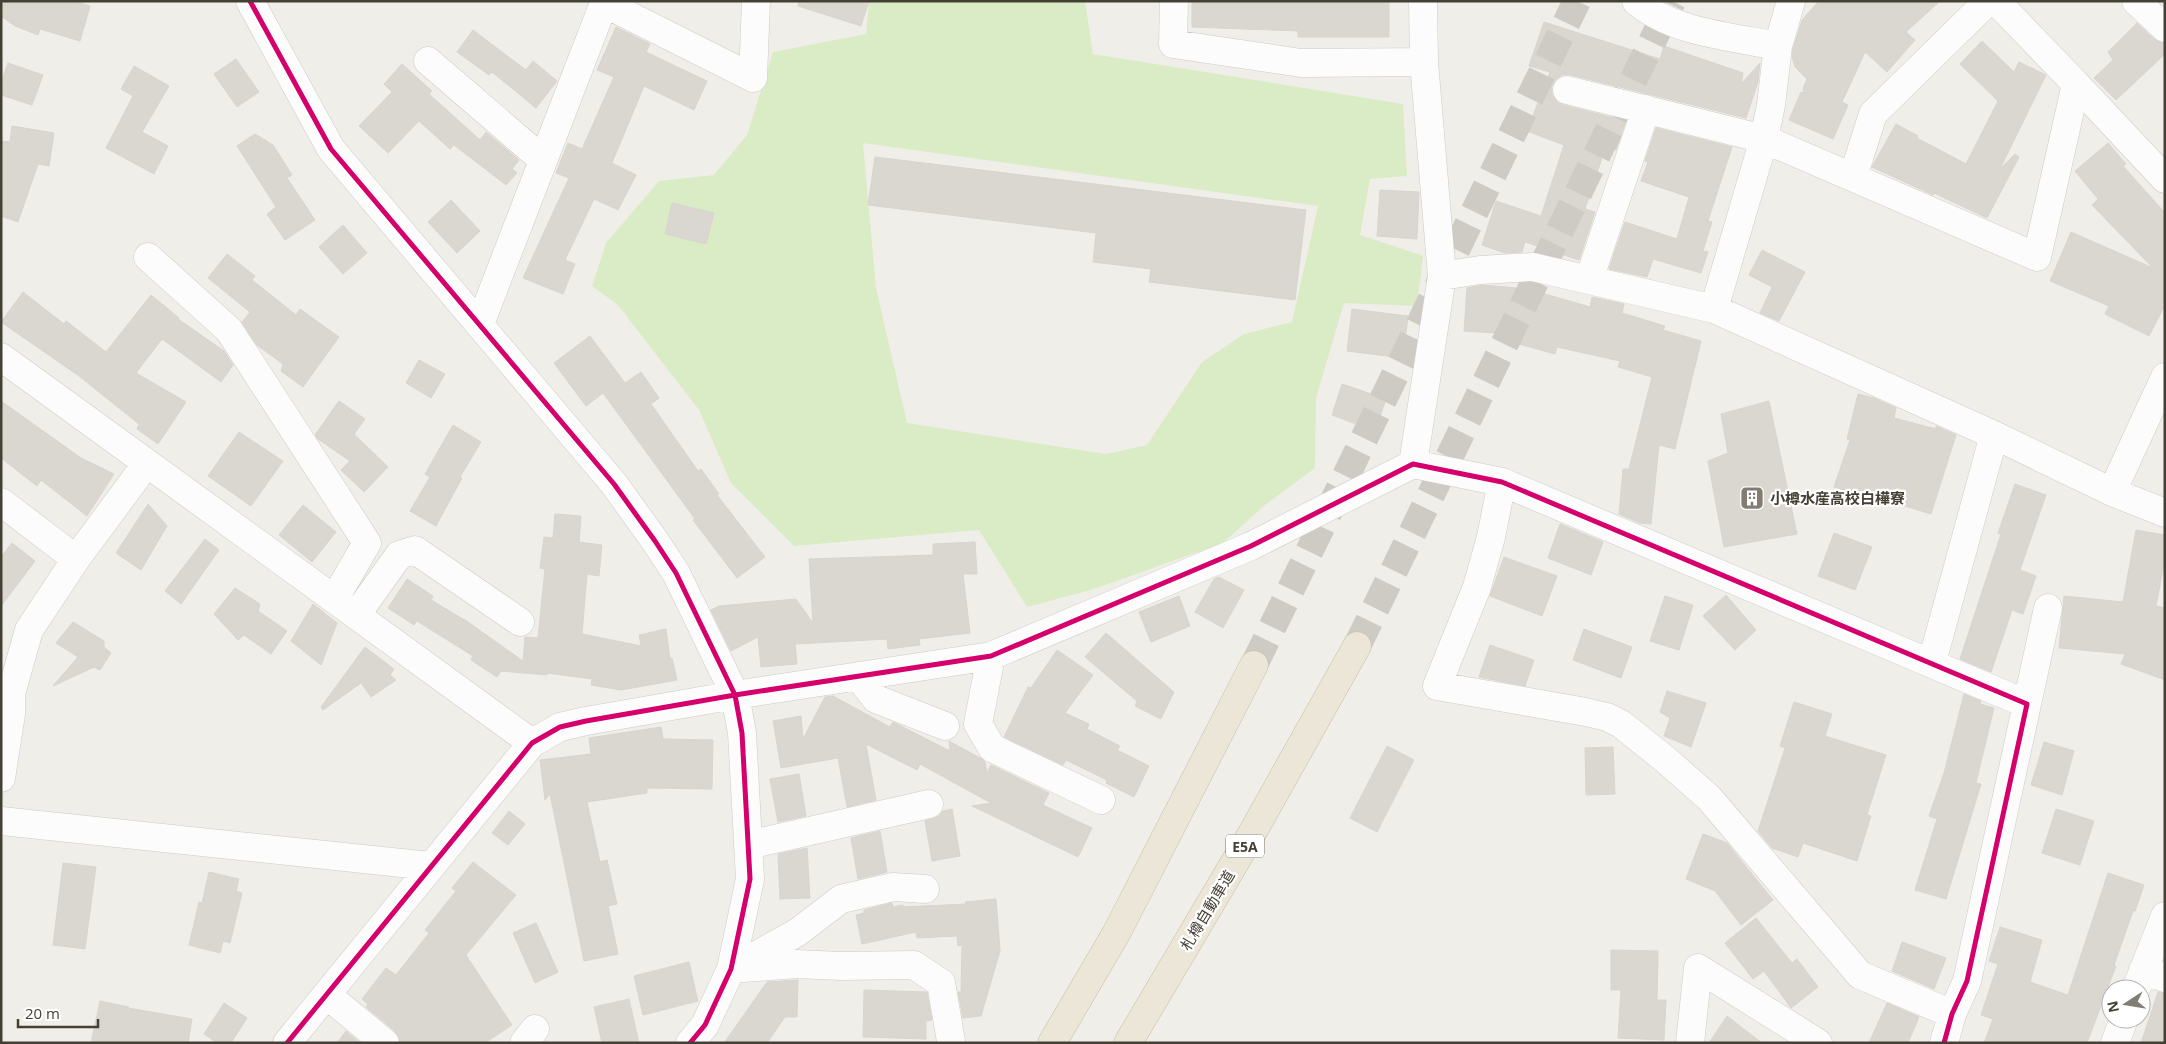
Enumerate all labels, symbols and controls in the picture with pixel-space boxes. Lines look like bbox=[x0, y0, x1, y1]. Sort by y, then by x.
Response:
building icon: 小樽水産高校白樺寮 bbox=[1739, 485, 1765, 511]
place label: 小樽水産高校白樺寮 bbox=[1770, 488, 1905, 508]
road number: E5A bbox=[1226, 834, 1264, 858]
street label: 札樽自動車道 bbox=[1175, 866, 1239, 954]
north arrow bbox=[2101, 979, 2151, 1029]
scale bar bbox=[18, 996, 98, 1028]
text: N bbox=[2102, 999, 2123, 1014]
text: 20 m bbox=[25, 1003, 60, 1023]

